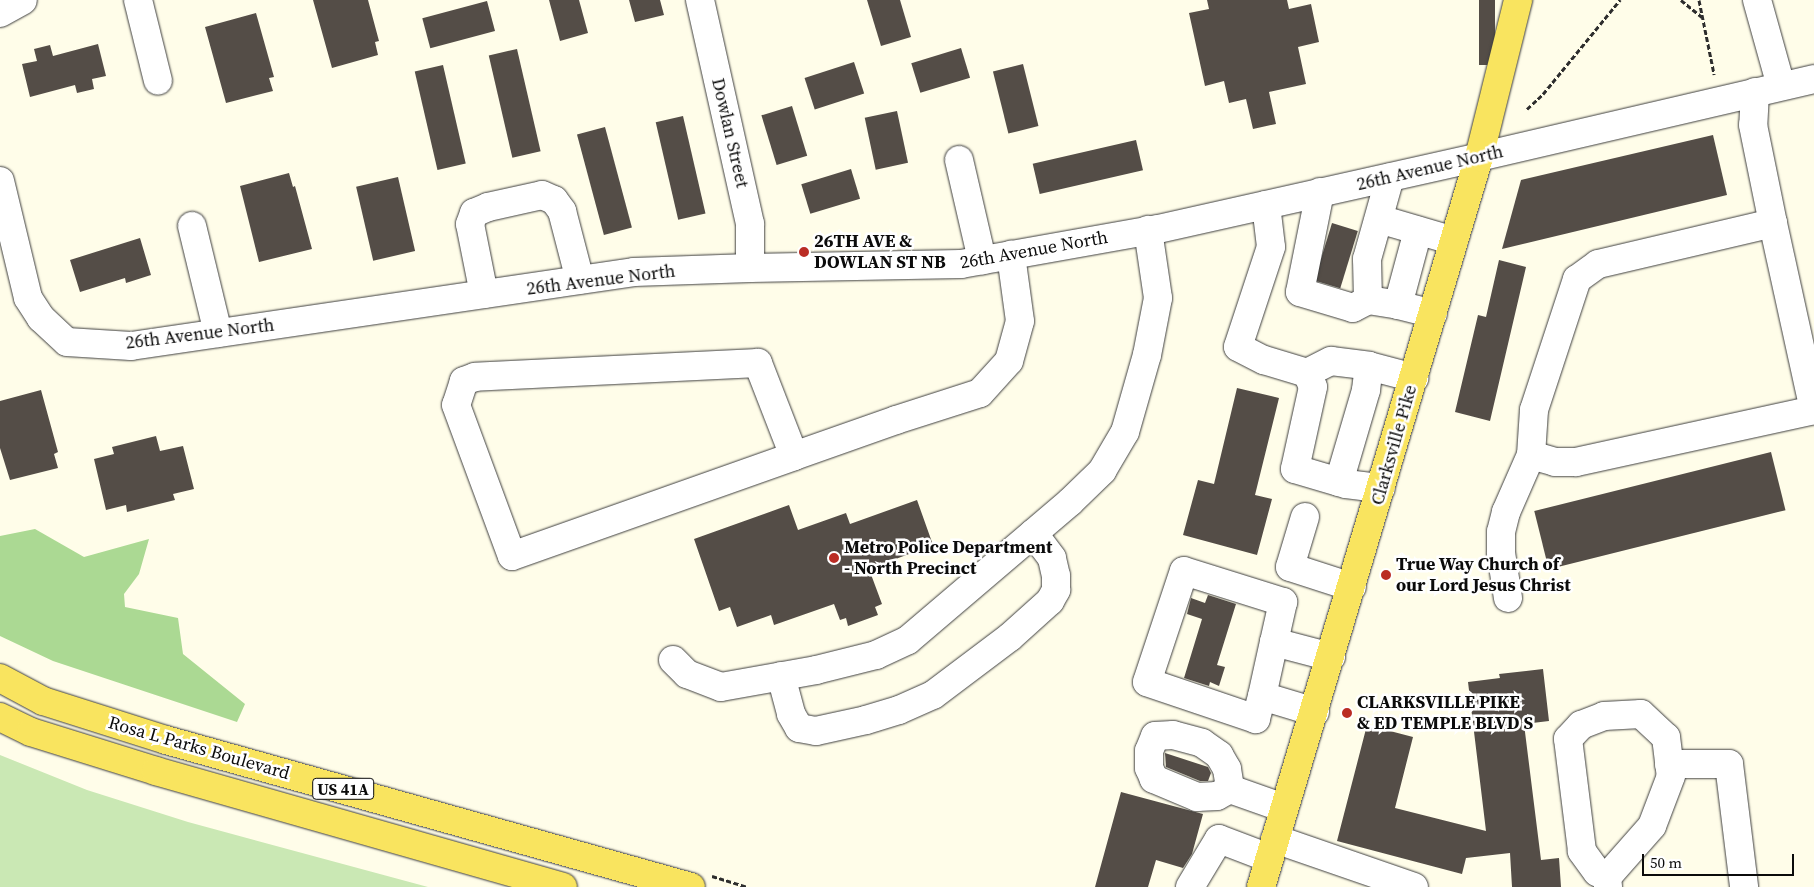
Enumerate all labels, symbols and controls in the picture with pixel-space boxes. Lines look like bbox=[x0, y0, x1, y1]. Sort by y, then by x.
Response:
street label: Dowlan Street bbox=[707, 76, 753, 190]
street label: 26th Avenue North bbox=[1355, 141, 1505, 195]
street label: 26th Avenue North bbox=[958, 226, 1110, 274]
place label: 26TH AVE & DOWLAN ST NB bbox=[814, 231, 946, 274]
marker: 26TH AVE & DOWLAN ST NB bbox=[798, 246, 810, 258]
street label: 26th Avenue North bbox=[525, 260, 677, 300]
street label: 26th Avenue North bbox=[124, 314, 276, 354]
street label: Clarksville Pike bbox=[1367, 382, 1421, 508]
place label: Metro Police Department - North Precinct bbox=[844, 537, 1053, 580]
marker: Metro Police Department - North Precinct bbox=[828, 552, 840, 564]
place label: True Way Church of our Lord Jesus Christ bbox=[1396, 554, 1571, 596]
marker: True Way Church of our Lord Jesus Christ bbox=[1380, 569, 1392, 581]
place label: CLARKSVILLE PIKE & ED TEMPLE BLVD S bbox=[1357, 692, 1533, 734]
marker: CLARKSVILLE PIKE & ED TEMPLE BLVD S bbox=[1341, 707, 1353, 719]
street label: Rosa L Parks Boulevard bbox=[106, 712, 292, 784]
road number: US 41A bbox=[312, 776, 374, 802]
scale bar bbox=[1644, 844, 1796, 876]
text: 50 m bbox=[1650, 852, 1682, 873]

